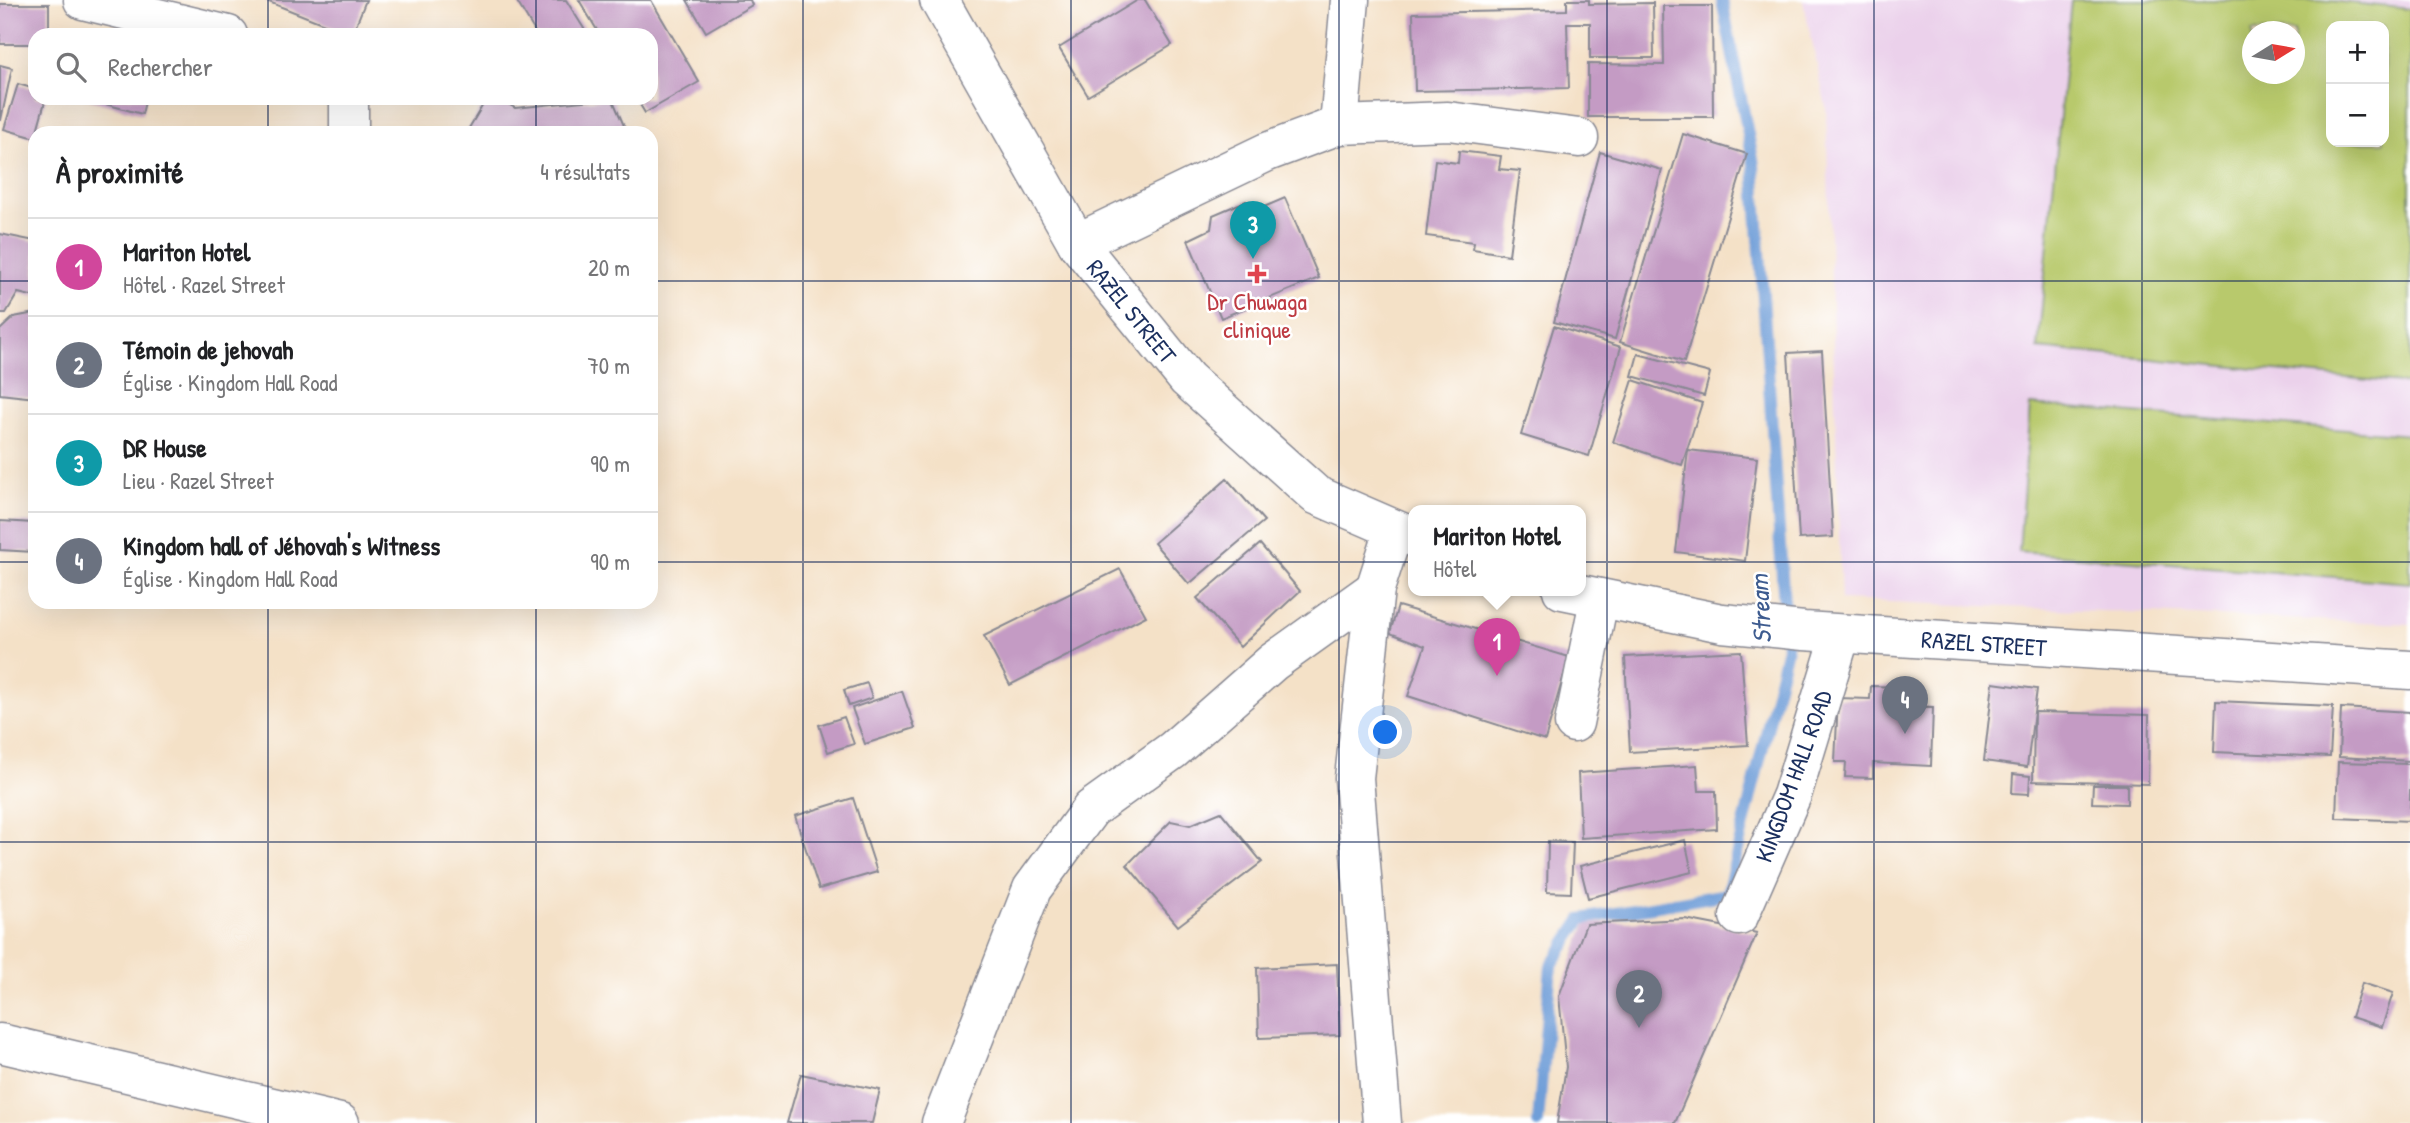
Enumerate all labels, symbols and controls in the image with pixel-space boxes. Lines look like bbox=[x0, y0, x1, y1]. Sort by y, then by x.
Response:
north arrow bbox=[2242, 21, 2305, 84]
map controls bbox=[2326, 21, 2389, 147]
button: + bbox=[2326, 21, 2389, 84]
search box bbox=[28, 28, 658, 105]
icon: search bbox=[52, 48, 90, 86]
text: Rechercher bbox=[108, 49, 213, 84]
button: − bbox=[2326, 84, 2389, 147]
text: À proximité bbox=[56, 152, 184, 192]
text: 4 résultats bbox=[540, 156, 630, 187]
pin: 3 bbox=[1230, 201, 1276, 259]
text: Mariton Hotel bbox=[123, 234, 251, 269]
text: 1 bbox=[75, 252, 83, 283]
text: 20 m bbox=[588, 252, 630, 283]
street label: RAZEL STREET bbox=[1080, 252, 1184, 370]
marker: Dr Chuwaga clinique bbox=[1247, 264, 1267, 284]
text: Hôtel · Razel Street bbox=[123, 269, 285, 300]
place label: Dr Chuwaga clinique bbox=[1207, 285, 1307, 345]
text: Témoin de jehovah bbox=[123, 332, 293, 367]
text: 2 bbox=[74, 350, 84, 381]
text: 70 m bbox=[587, 350, 630, 381]
text: Église · Kingdom Hall Road bbox=[123, 367, 338, 398]
text: DR House bbox=[123, 430, 207, 465]
text: 3 bbox=[74, 448, 84, 479]
text: 90 m bbox=[590, 448, 630, 479]
text: Lieu · Razel Street bbox=[123, 465, 274, 496]
popup bbox=[1408, 505, 1586, 596]
text: Mariton Hotel bbox=[1433, 518, 1561, 553]
text: Kingdom hall of Jéhovah's Witness bbox=[123, 528, 440, 563]
text: 4 bbox=[75, 546, 83, 577]
text: 90 m bbox=[590, 546, 630, 577]
text: Hôtel bbox=[1433, 553, 1476, 584]
text: Église · Kingdom Hall Road bbox=[123, 563, 338, 594]
water label: Stream bbox=[1741, 572, 1779, 644]
pin: 1 bbox=[1474, 618, 1520, 676]
street label: RAZEL STREET bbox=[1920, 623, 2048, 663]
pin: 4 bbox=[1882, 676, 1928, 734]
street label: KINGDOM HALL ROAD bbox=[1747, 685, 1839, 866]
your location bbox=[1368, 715, 1402, 749]
pin: 2 bbox=[1616, 970, 1662, 1028]

